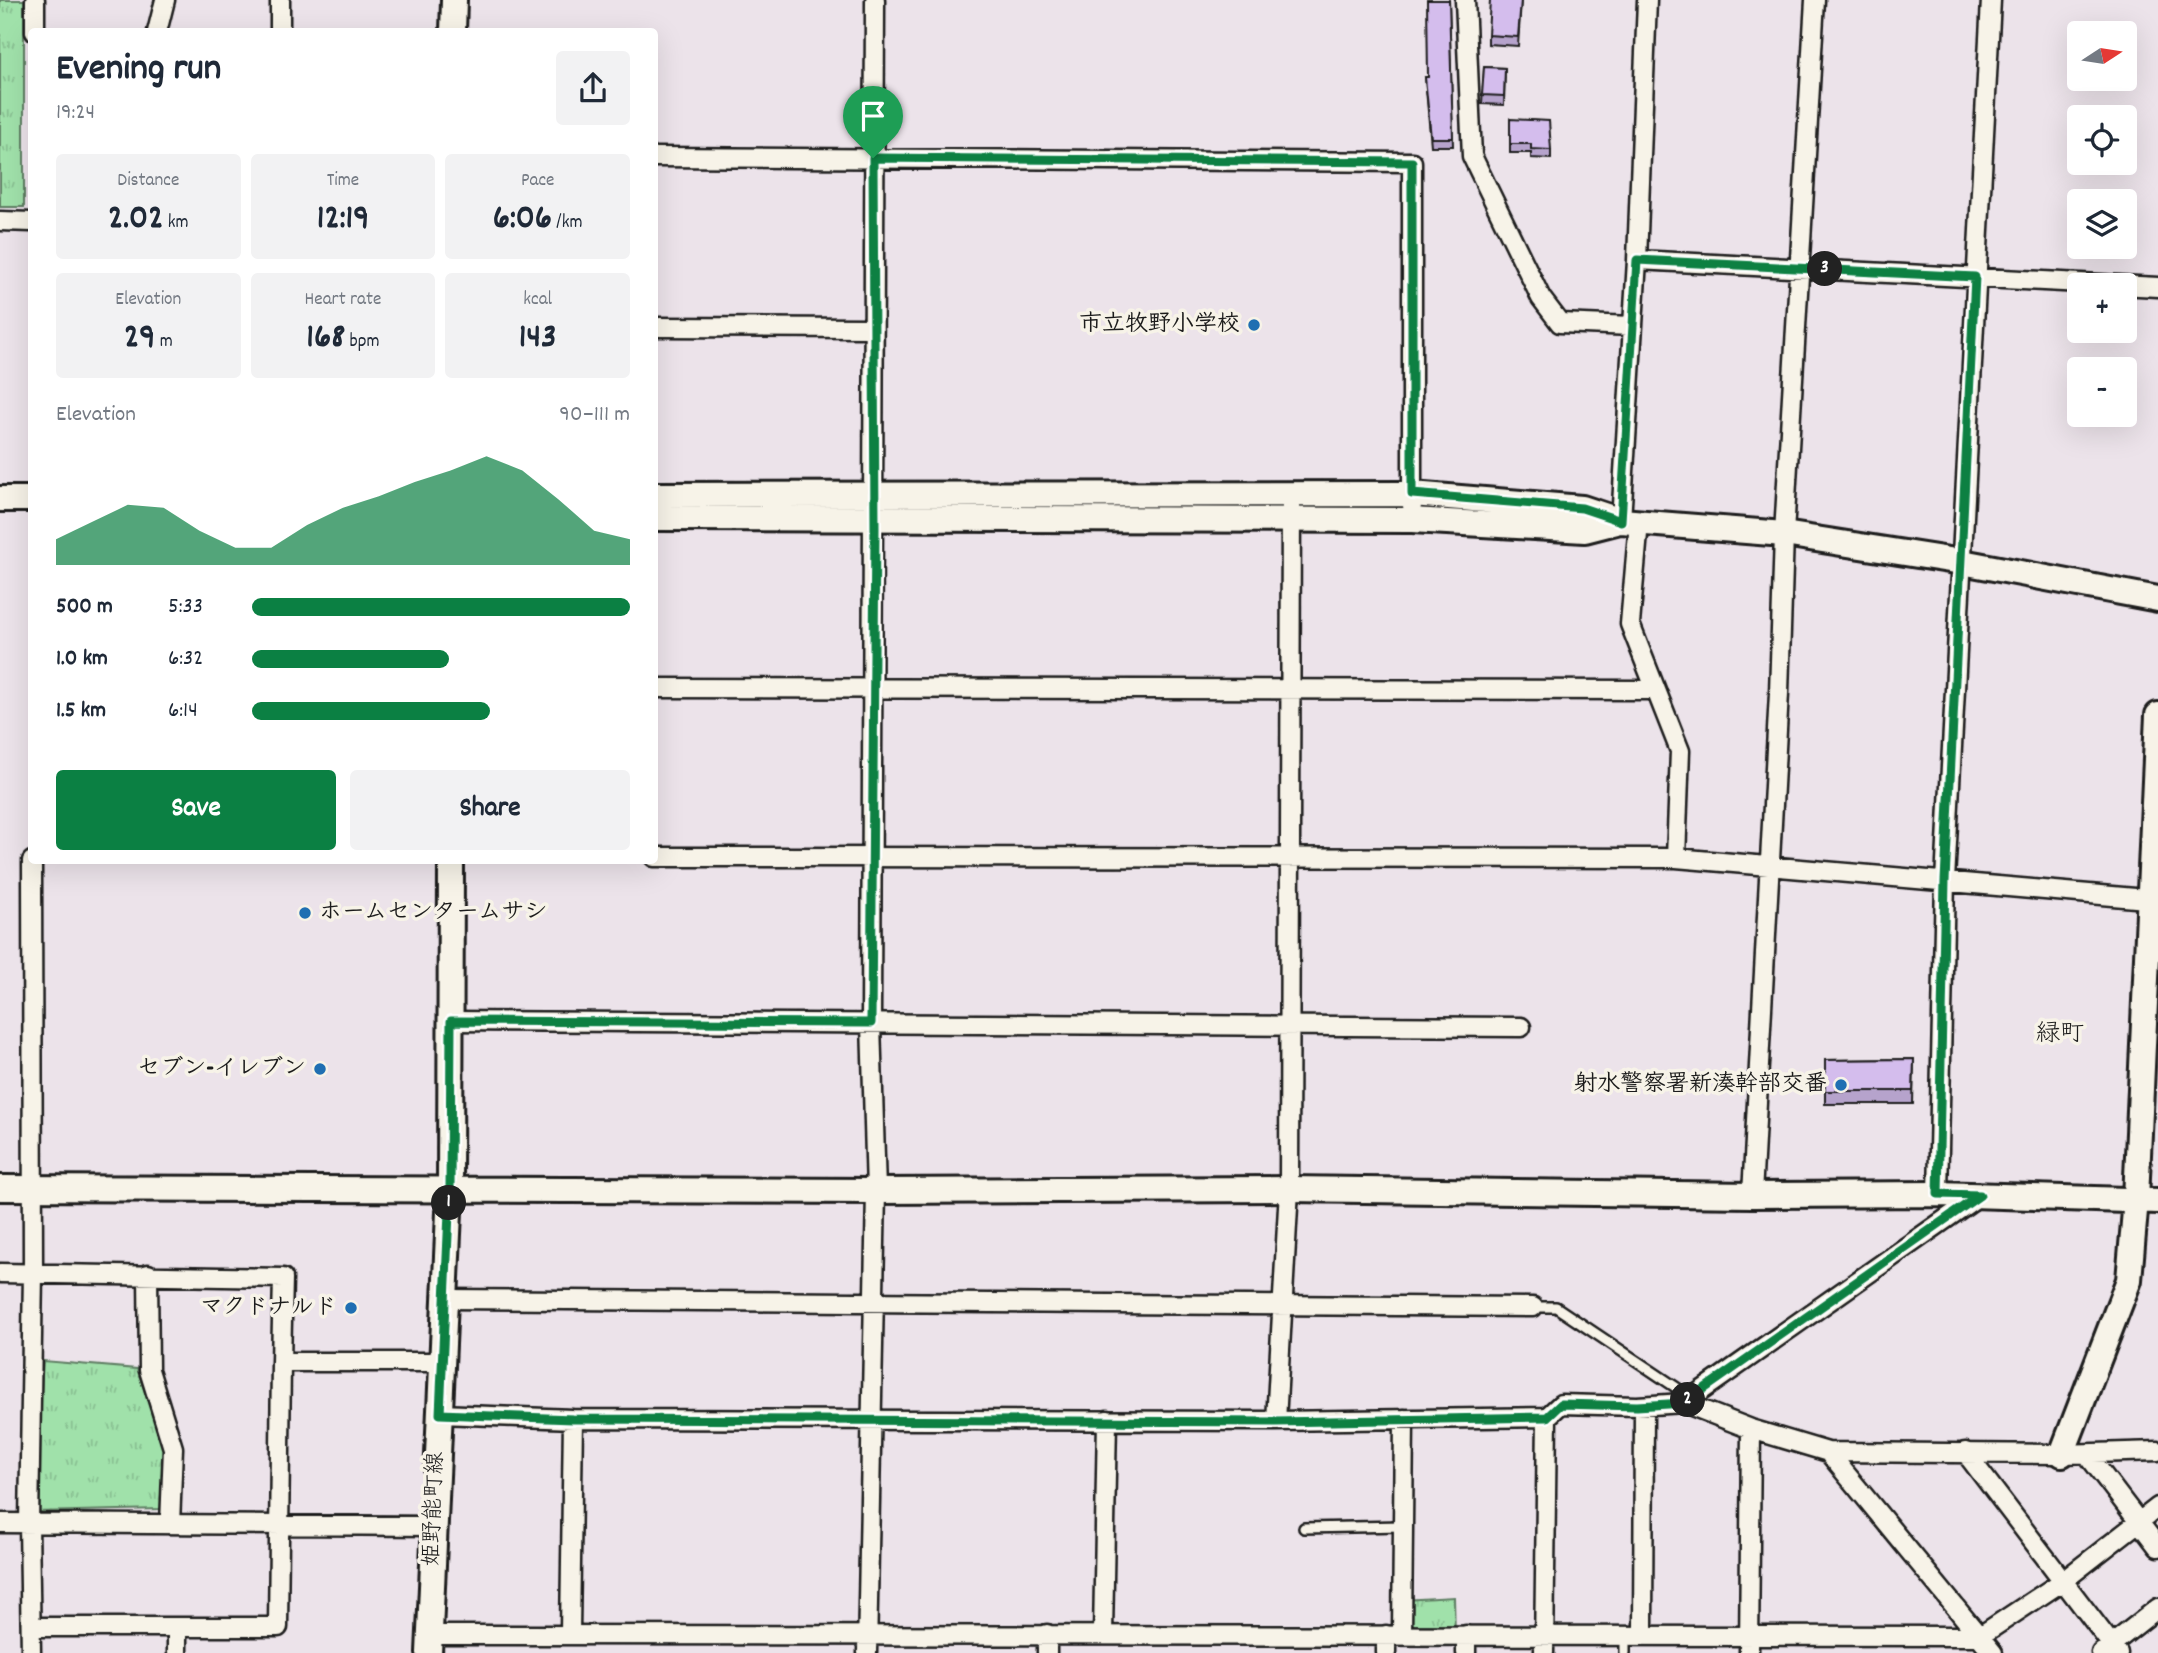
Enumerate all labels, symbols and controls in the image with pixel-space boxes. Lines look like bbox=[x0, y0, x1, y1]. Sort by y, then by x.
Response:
north arrow bbox=[2067, 21, 2137, 91]
map controls bbox=[2067, 21, 2137, 427]
text: Evening run bbox=[56, 43, 221, 98]
button: share bbox=[556, 51, 630, 125]
pin bbox=[843, 86, 903, 158]
text: 19:24 bbox=[56, 97, 95, 130]
icon: arrive bbox=[854, 97, 892, 135]
button: locate bbox=[2067, 105, 2137, 175]
text: Distance bbox=[117, 168, 179, 195]
text: Time bbox=[327, 168, 359, 195]
text: Pace bbox=[521, 168, 554, 195]
button: layers bbox=[2067, 189, 2137, 259]
text: 2.02 bbox=[108, 195, 163, 245]
text: 12:19 bbox=[317, 195, 369, 245]
text: 6:06 bbox=[493, 195, 552, 245]
text: km bbox=[163, 210, 189, 237]
text: /km bbox=[552, 210, 583, 237]
pin: 3 bbox=[1808, 252, 1842, 286]
text: 3 bbox=[1820, 255, 1829, 282]
button: + bbox=[2067, 273, 2137, 343]
text: Elevation bbox=[115, 287, 181, 314]
text: Heart rate bbox=[305, 287, 381, 314]
text: kcal bbox=[523, 287, 552, 314]
place label: 市立牧野小学校 bbox=[1079, 309, 1240, 342]
text: 29 bbox=[124, 314, 155, 364]
text: 168 bbox=[306, 314, 345, 364]
text: 143 bbox=[519, 314, 557, 364]
marker: 市立牧野小学校 bbox=[1246, 317, 1262, 333]
text: m bbox=[155, 329, 173, 356]
text: bpm bbox=[345, 329, 380, 356]
button: − bbox=[2067, 357, 2137, 427]
text: Elevation bbox=[56, 399, 136, 432]
text: 90–111 m bbox=[559, 399, 630, 432]
text: 500 m bbox=[56, 591, 113, 624]
text: 5:33 bbox=[168, 591, 203, 624]
text: 1.0 km bbox=[56, 643, 108, 676]
text: 6:32 bbox=[168, 643, 203, 676]
text: 1.5 km bbox=[56, 695, 106, 728]
text: 6:14 bbox=[168, 695, 198, 728]
button: Save bbox=[56, 770, 336, 850]
button: Share bbox=[350, 770, 630, 850]
place label: ホームセンタームサシ bbox=[319, 897, 547, 930]
marker: ホームセンタームサシ bbox=[297, 905, 313, 921]
district label: 緑町 bbox=[2036, 1018, 2084, 1052]
place label: セブン-イレブン bbox=[137, 1053, 306, 1086]
marker: セブン-イレブン bbox=[312, 1061, 328, 1077]
place label: 射水警察署新湊幹部交番 bbox=[1574, 1069, 1827, 1102]
marker: 射水警察署新湊幹部交番 bbox=[1833, 1077, 1849, 1093]
pin: 1 bbox=[432, 1186, 466, 1220]
text: 1 bbox=[446, 1189, 451, 1216]
place label: マクドナルド bbox=[200, 1292, 337, 1325]
marker: マクドナルド bbox=[343, 1300, 359, 1316]
pin: 2 bbox=[1670, 1382, 1706, 1418]
text: 2 bbox=[1683, 1386, 1692, 1413]
street label: 姫野能町線 bbox=[417, 1451, 453, 1567]

